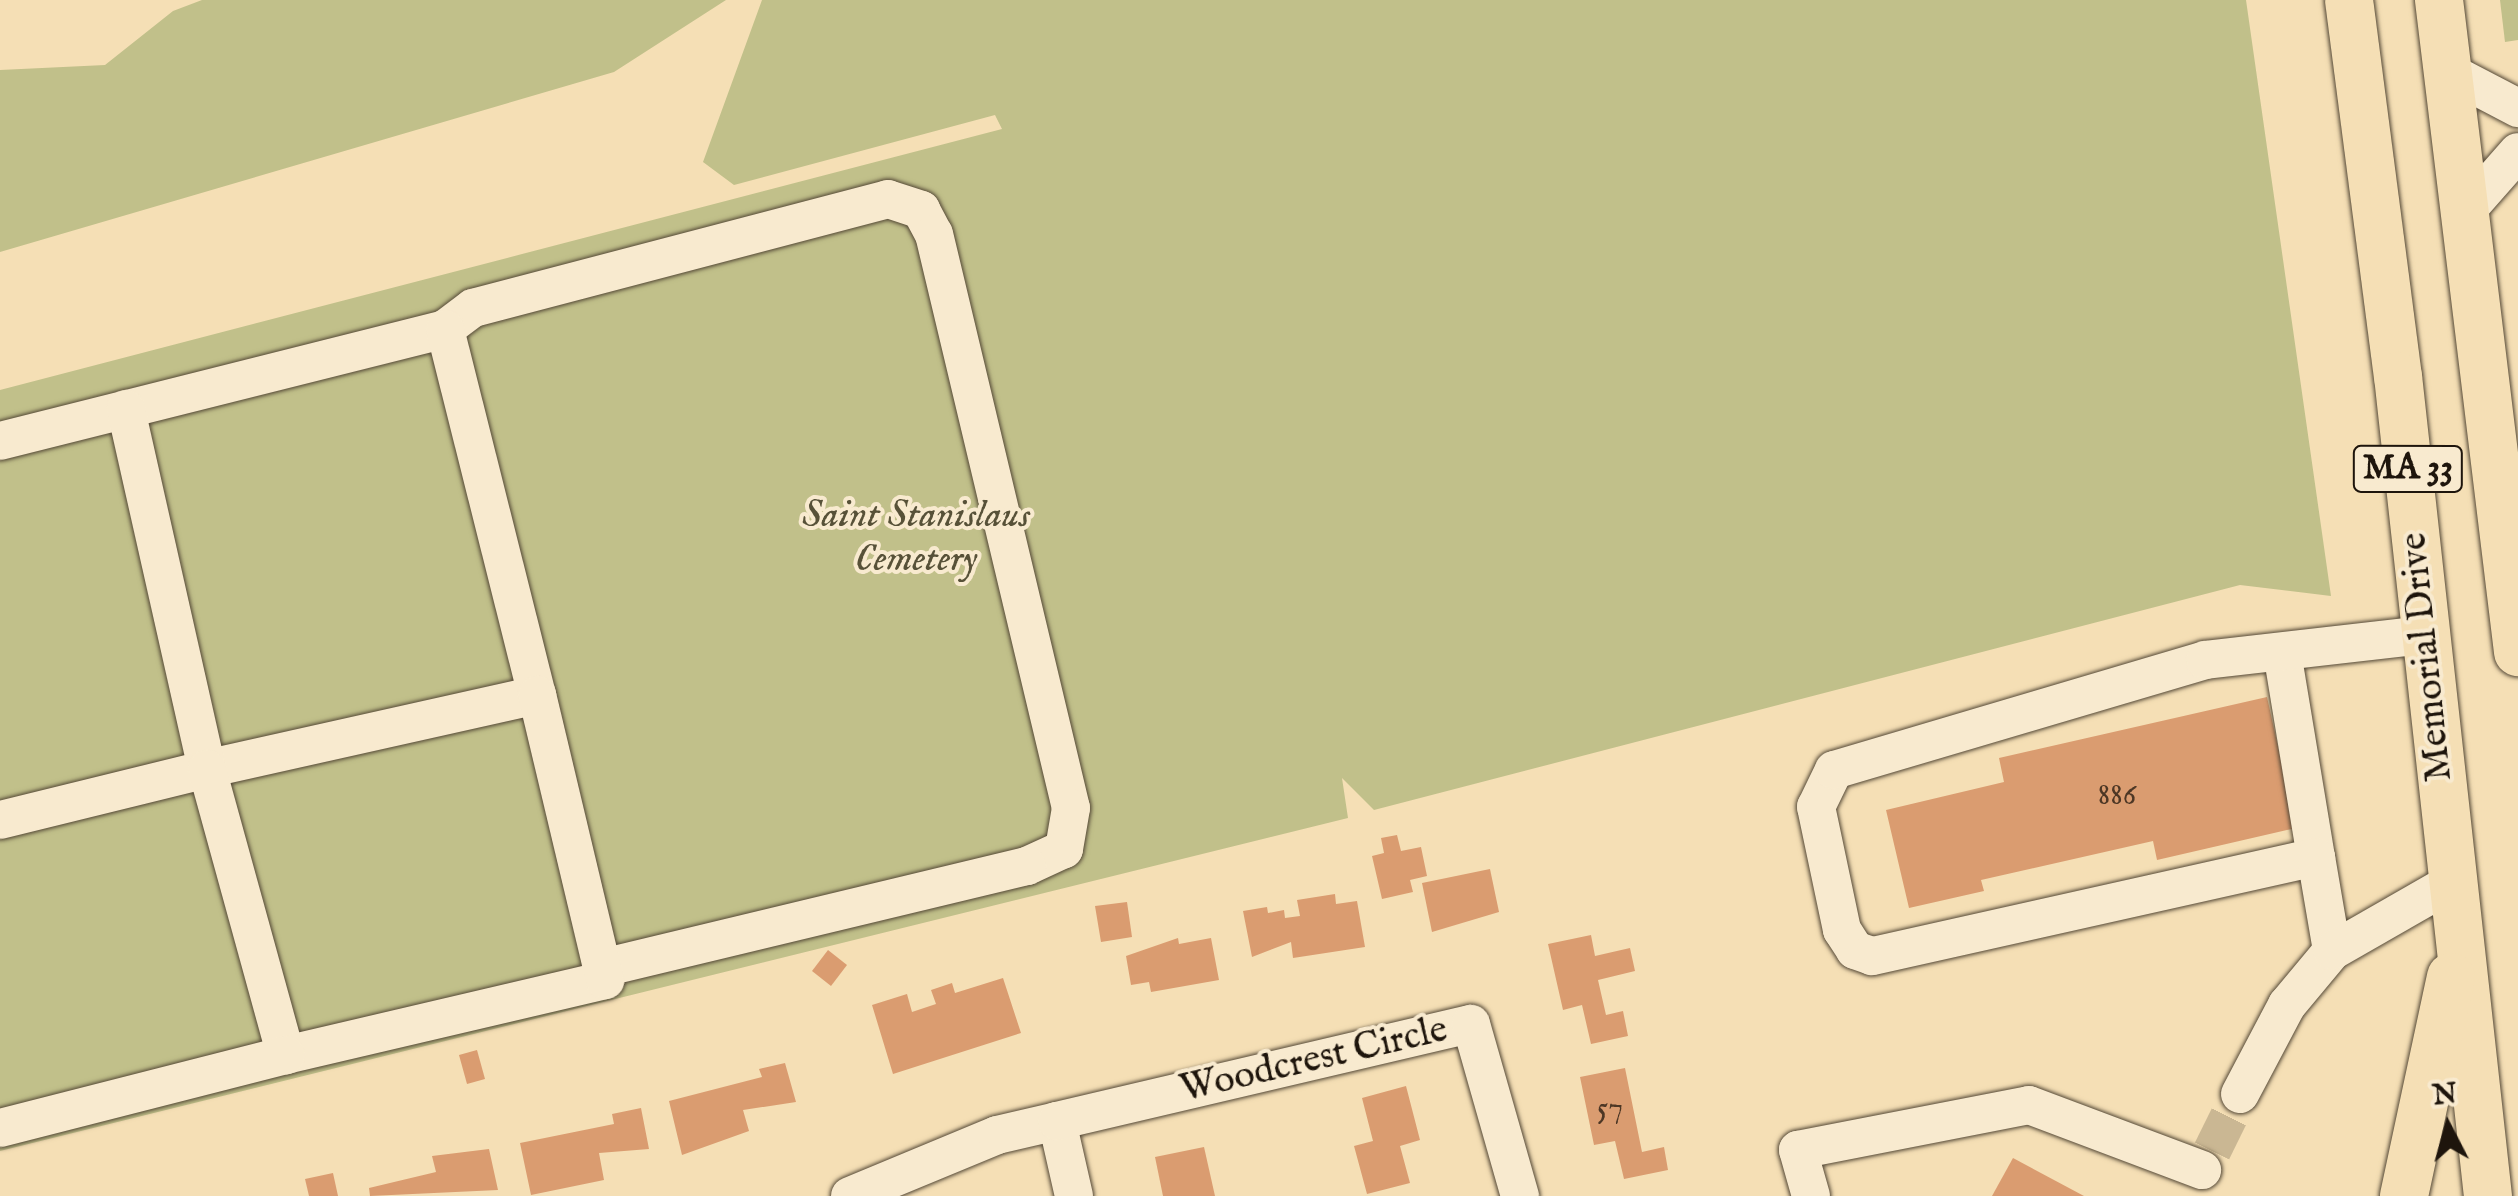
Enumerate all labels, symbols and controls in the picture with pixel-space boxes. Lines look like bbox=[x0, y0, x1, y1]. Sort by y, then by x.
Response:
road number: MA 33 bbox=[2350, 439, 2466, 499]
park label: Saint Stanislaus Cemetery bbox=[802, 494, 1030, 584]
street label: Memorial Drive bbox=[2392, 530, 2464, 784]
house number: 886 bbox=[2098, 777, 2136, 815]
street label: Woodcrest Circle bbox=[1176, 1008, 1452, 1114]
north arrow bbox=[2398, 1076, 2498, 1176]
text: N bbox=[2431, 1077, 2459, 1114]
house number: 57 bbox=[1597, 1090, 1623, 1128]

